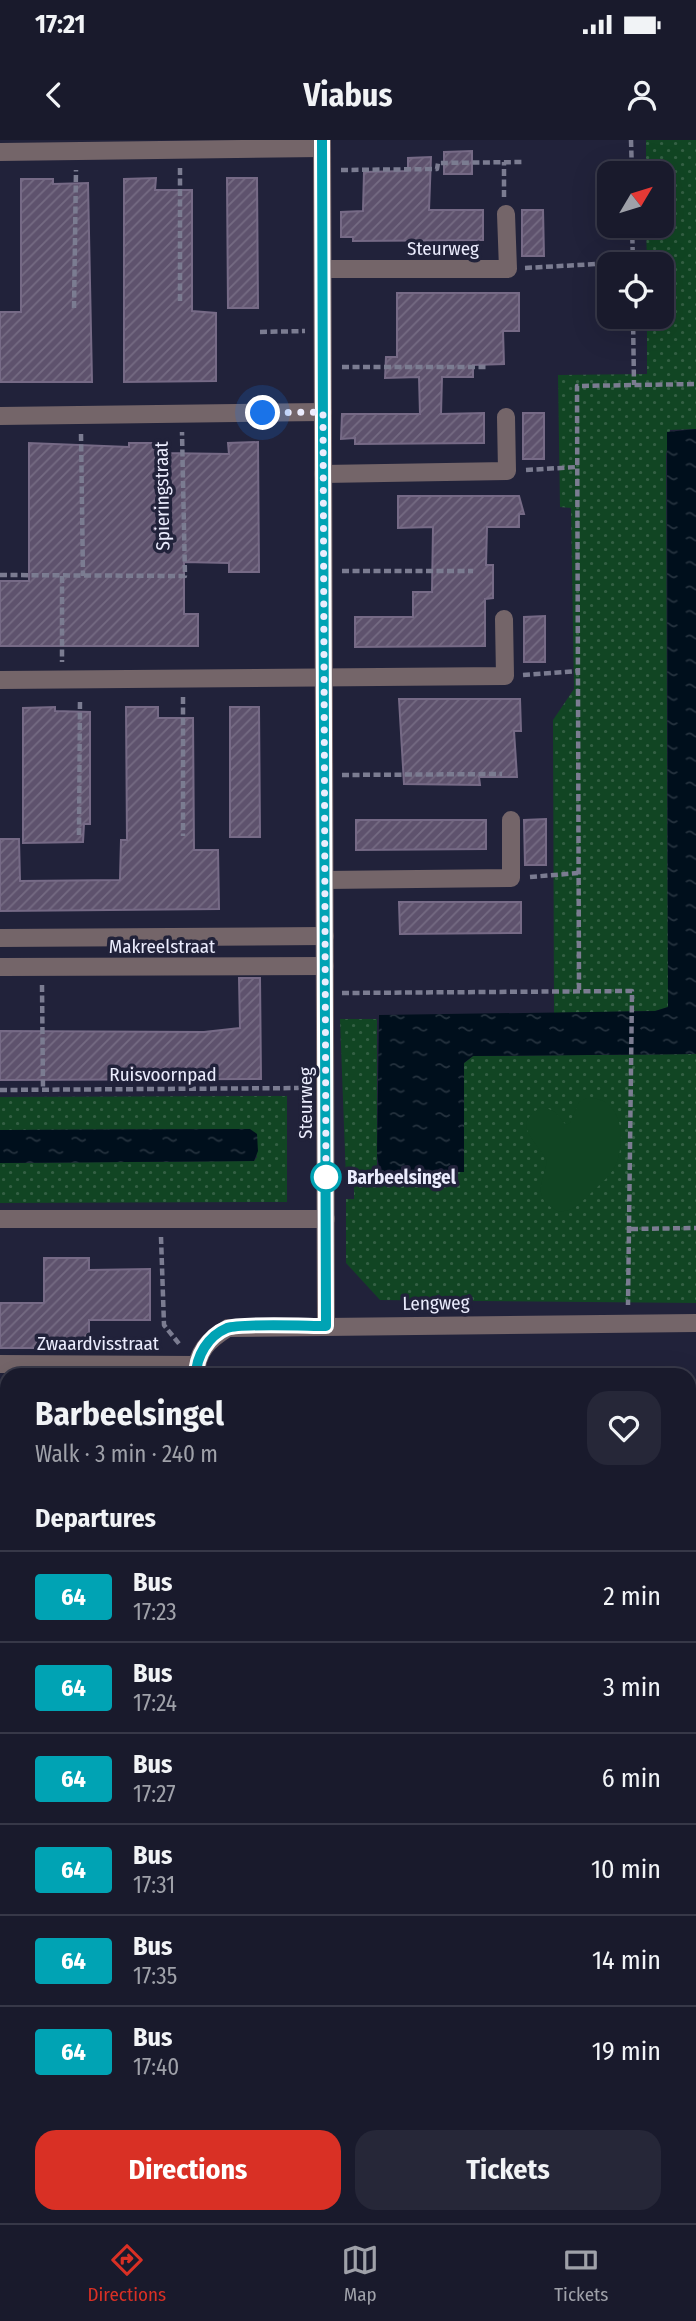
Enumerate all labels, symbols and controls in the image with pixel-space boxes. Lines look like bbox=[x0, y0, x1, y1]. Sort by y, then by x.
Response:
text: 17:21 bbox=[35, 9, 86, 40]
icon: back bbox=[35, 76, 73, 114]
text: Viabus bbox=[304, 76, 393, 114]
icon: person bbox=[623, 76, 661, 114]
north arrow bbox=[597, 161, 674, 238]
map controls bbox=[597, 161, 674, 329]
street label: Steurweg bbox=[407, 237, 479, 260]
button: locate bbox=[597, 252, 674, 329]
your location bbox=[245, 395, 280, 430]
street label: Spieringstraat bbox=[150, 441, 174, 551]
street label: Makreelstraat bbox=[109, 935, 216, 958]
street label: Ruisvoornpad bbox=[109, 1063, 217, 1086]
street label: Steurweg bbox=[294, 1067, 317, 1139]
marker: Barbeelsingel bbox=[311, 1162, 341, 1192]
place label: Barbeelsingel bbox=[347, 1166, 457, 1189]
street label: Lengweg bbox=[402, 1291, 470, 1315]
street label: Zwaardvisstraat bbox=[37, 1332, 160, 1355]
button: heart bbox=[587, 1391, 661, 1465]
text: Barbeelsingel bbox=[35, 1394, 224, 1434]
text: Walk · 3 min · 240 m bbox=[35, 1440, 218, 1468]
text: Departures bbox=[35, 1503, 156, 1534]
text: Bus bbox=[133, 1567, 172, 1598]
text: 2 min bbox=[603, 1581, 661, 1612]
text: 64 bbox=[61, 1583, 86, 1611]
text: 17:23 bbox=[133, 1598, 177, 1626]
text: Bus bbox=[133, 1658, 172, 1689]
text: 3 min bbox=[603, 1672, 661, 1703]
text: 64 bbox=[61, 1674, 86, 1702]
text: 17:24 bbox=[133, 1689, 177, 1717]
text: Bus bbox=[133, 1749, 172, 1780]
text: 6 min bbox=[602, 1763, 661, 1794]
text: 64 bbox=[61, 1765, 86, 1793]
text: 17:27 bbox=[133, 1780, 175, 1808]
text: Bus bbox=[133, 1840, 172, 1871]
text: 10 min bbox=[591, 1854, 661, 1885]
text: 64 bbox=[61, 1856, 86, 1884]
text: 17:31 bbox=[133, 1871, 175, 1899]
text: Bus bbox=[133, 1931, 172, 1962]
text: 14 min bbox=[592, 1945, 661, 1976]
text: 64 bbox=[61, 1947, 86, 1975]
text: 17:35 bbox=[133, 1962, 177, 1990]
text: Bus bbox=[133, 2022, 172, 2053]
text: 19 min bbox=[592, 2036, 661, 2067]
text: 64 bbox=[61, 2038, 86, 2066]
text: 17:40 bbox=[133, 2053, 179, 2081]
button: Directions bbox=[35, 2130, 341, 2210]
button: Tickets bbox=[355, 2130, 661, 2210]
tab: Directions bbox=[88, 2241, 166, 2306]
tab: Map bbox=[341, 2241, 379, 2306]
tab: Tickets bbox=[554, 2241, 608, 2306]

